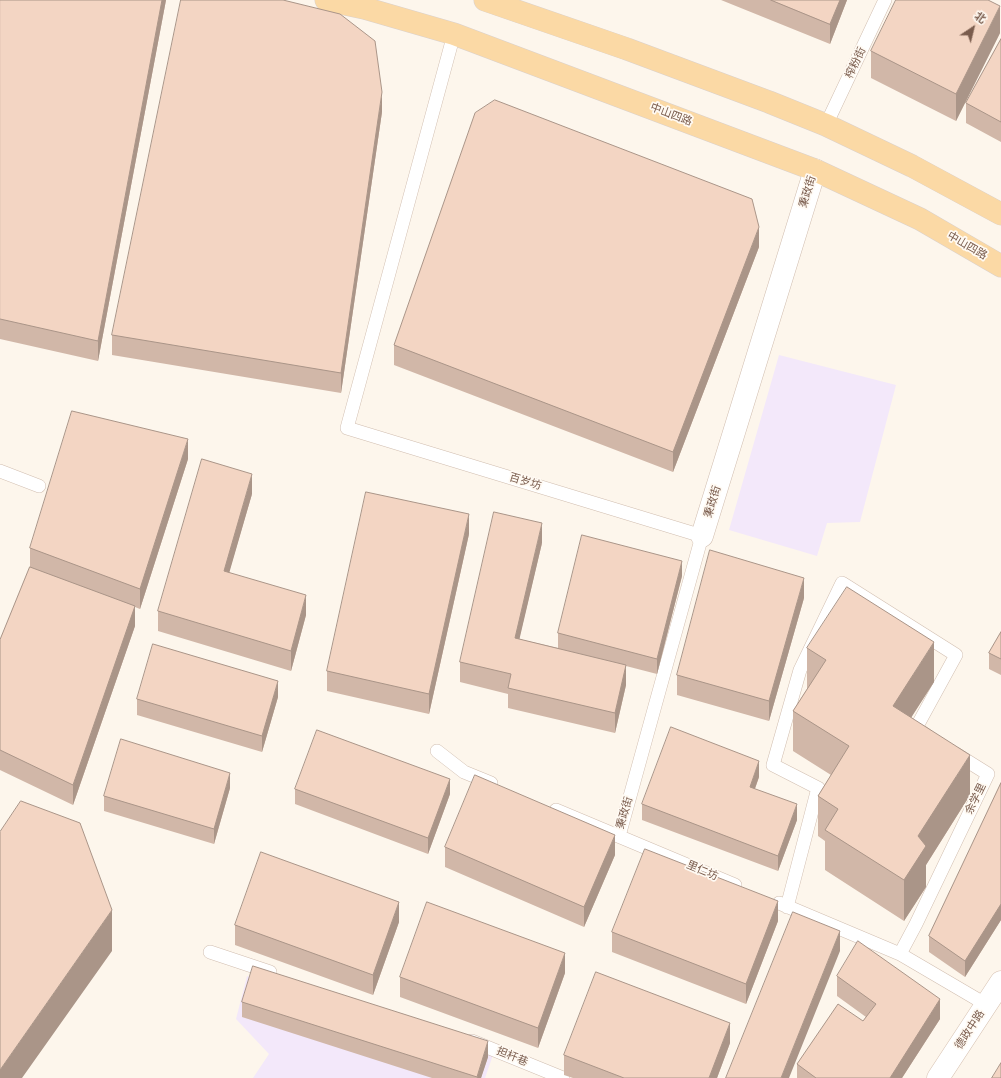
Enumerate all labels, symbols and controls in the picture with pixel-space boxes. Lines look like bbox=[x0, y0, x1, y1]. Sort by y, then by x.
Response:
north arrow bbox=[953, 8, 993, 48]
text: 北 bbox=[972, 9, 988, 26]
street label: 榨粉街 bbox=[843, 45, 869, 81]
street label: 中山四路 bbox=[648, 101, 694, 129]
street label: 秉政街 bbox=[797, 174, 819, 210]
street label: 中山四路 bbox=[945, 229, 989, 263]
street label: 百岁坊 bbox=[507, 471, 543, 493]
street label: 秉政街 bbox=[702, 484, 724, 520]
street label: 余学里 bbox=[963, 781, 989, 817]
street label: 秉政街 bbox=[614, 795, 636, 831]
street label: 里仁坊 bbox=[684, 858, 720, 884]
street label: 德政中路 bbox=[952, 1008, 988, 1052]
street label: 担杆巷 bbox=[494, 1045, 530, 1069]

